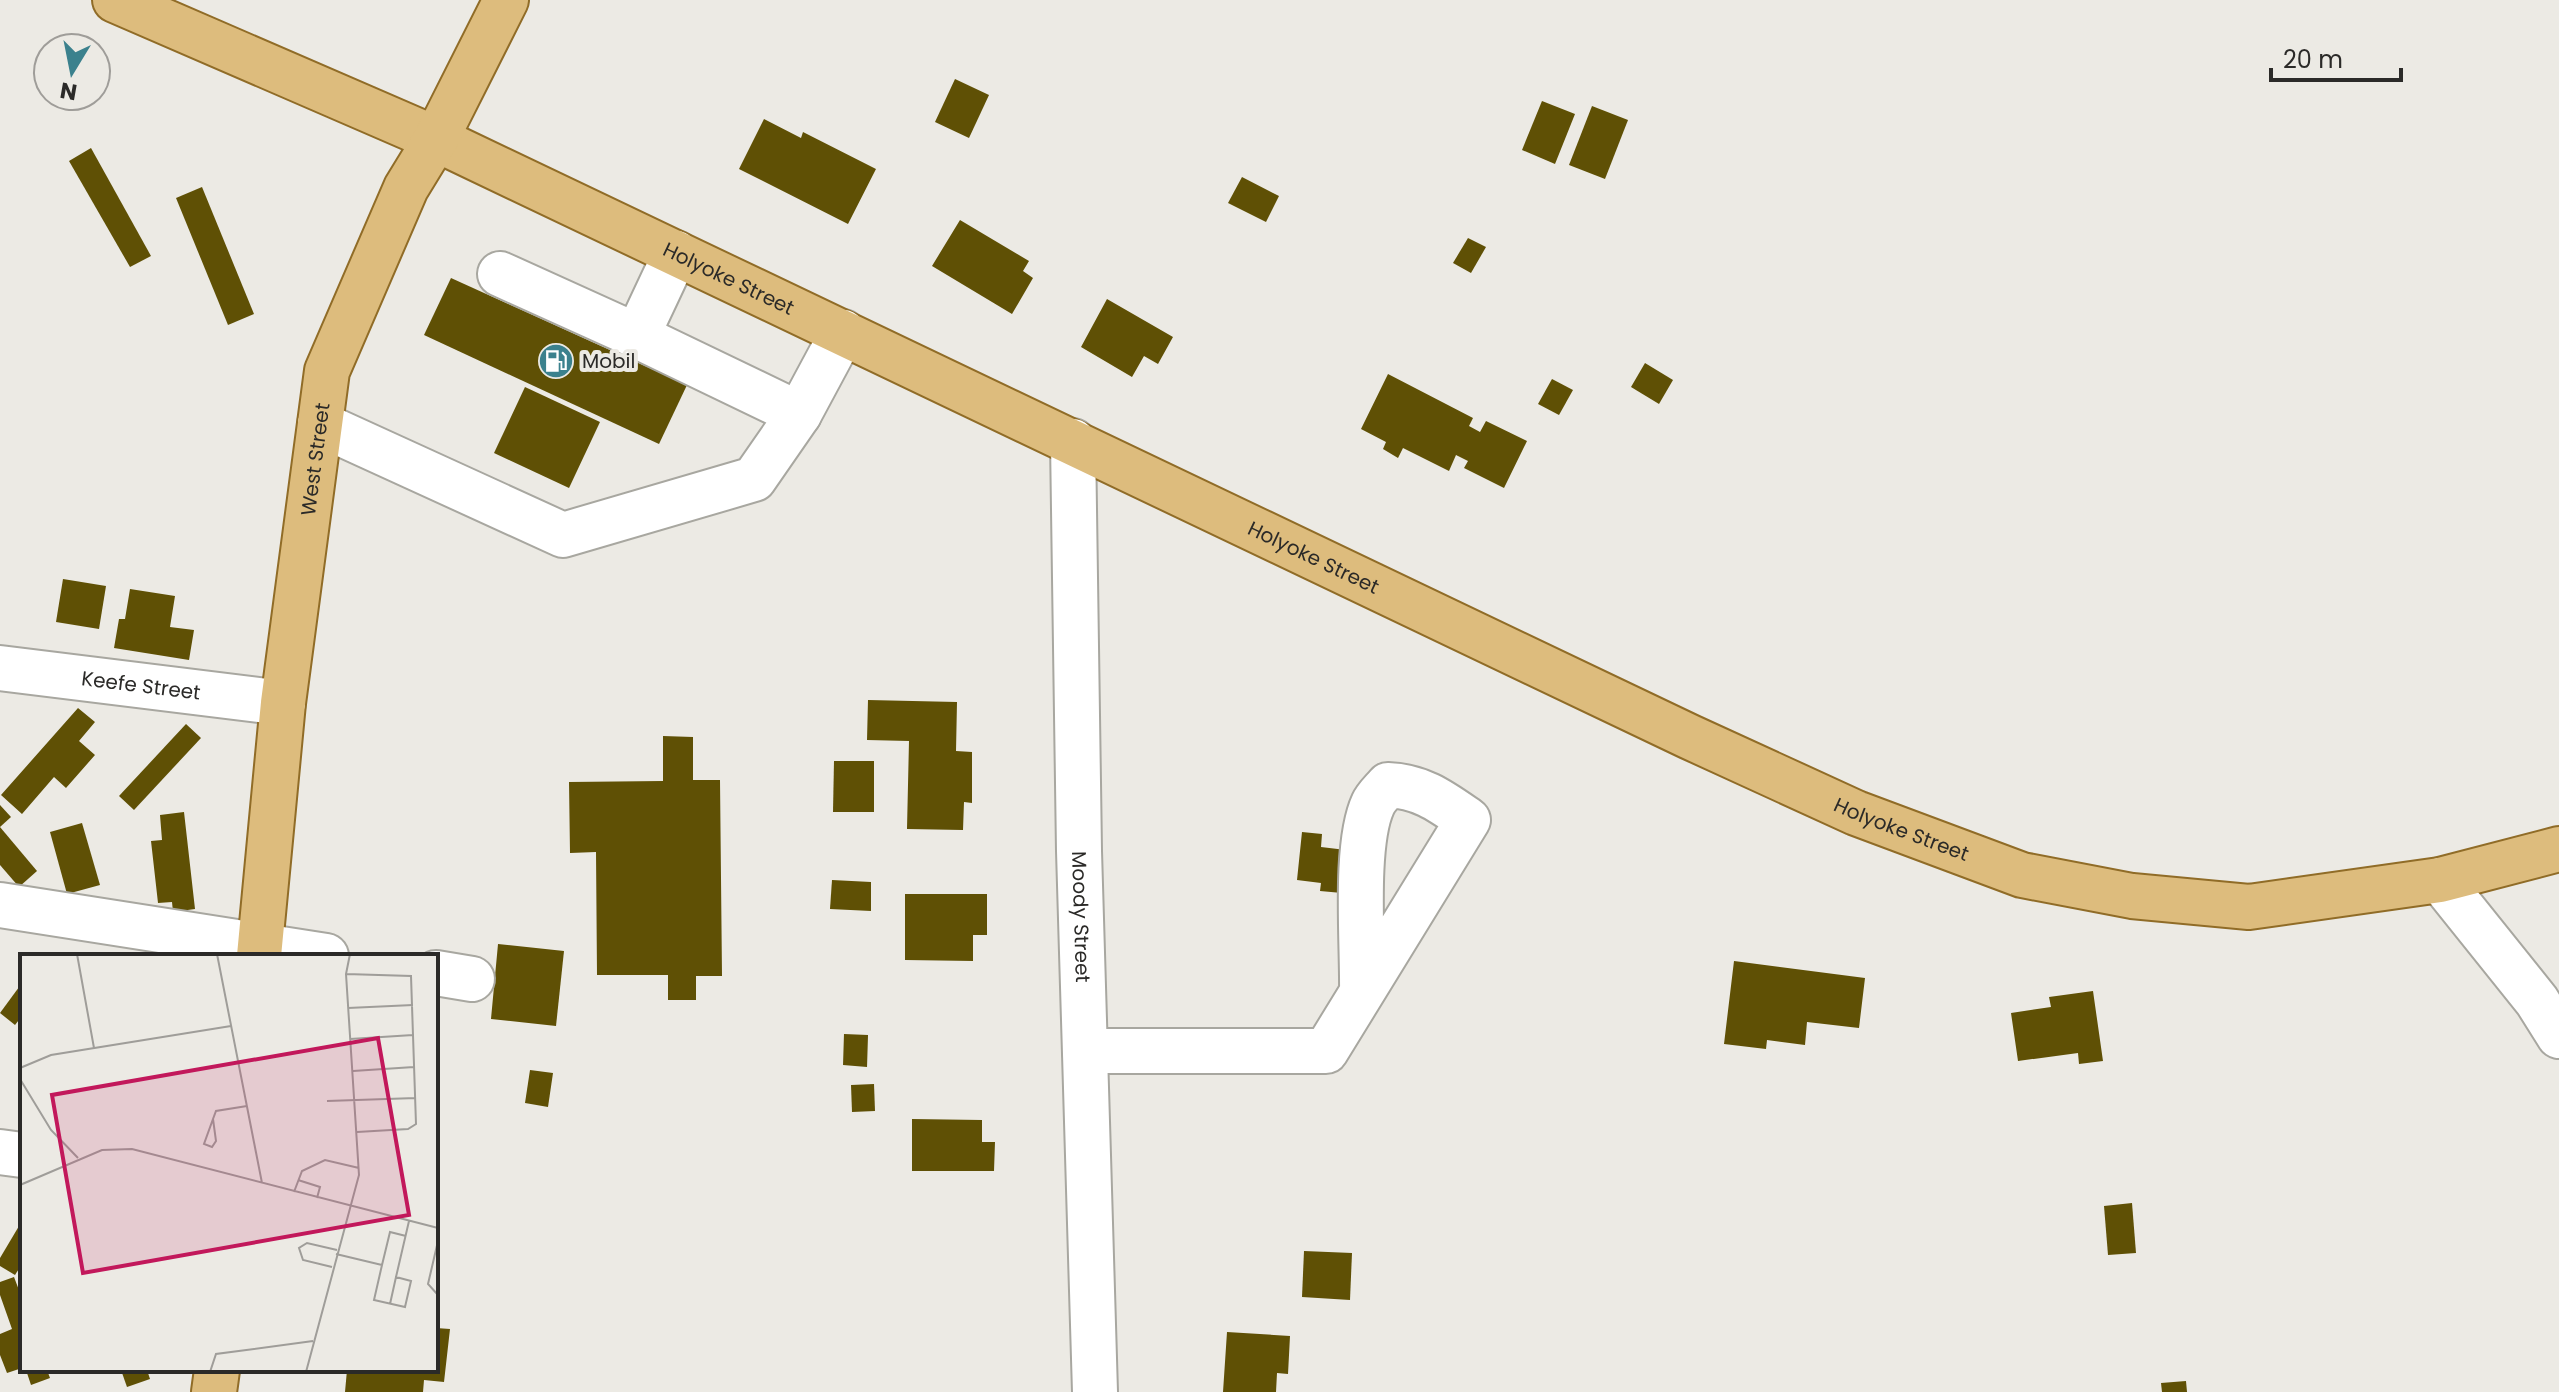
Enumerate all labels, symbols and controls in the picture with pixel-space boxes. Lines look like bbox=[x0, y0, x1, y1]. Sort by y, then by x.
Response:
north arrow bbox=[32, 32, 112, 112]
scale bar bbox=[2271, 32, 2401, 82]
text: 20 m bbox=[2283, 43, 2343, 76]
text: N bbox=[58, 75, 79, 108]
street label: Holyoke Street bbox=[658, 235, 799, 322]
fuel station icon: Mobil bbox=[537, 342, 575, 380]
place label: Mobil bbox=[582, 347, 635, 375]
street label: West Street bbox=[294, 401, 337, 517]
street label: Holyoke Street bbox=[1243, 514, 1384, 601]
street label: Keefe Street bbox=[80, 664, 202, 707]
street label: Holyoke Street bbox=[1829, 791, 1973, 868]
street label: Moody Street bbox=[1065, 851, 1097, 983]
inset map bbox=[20, 954, 438, 1372]

